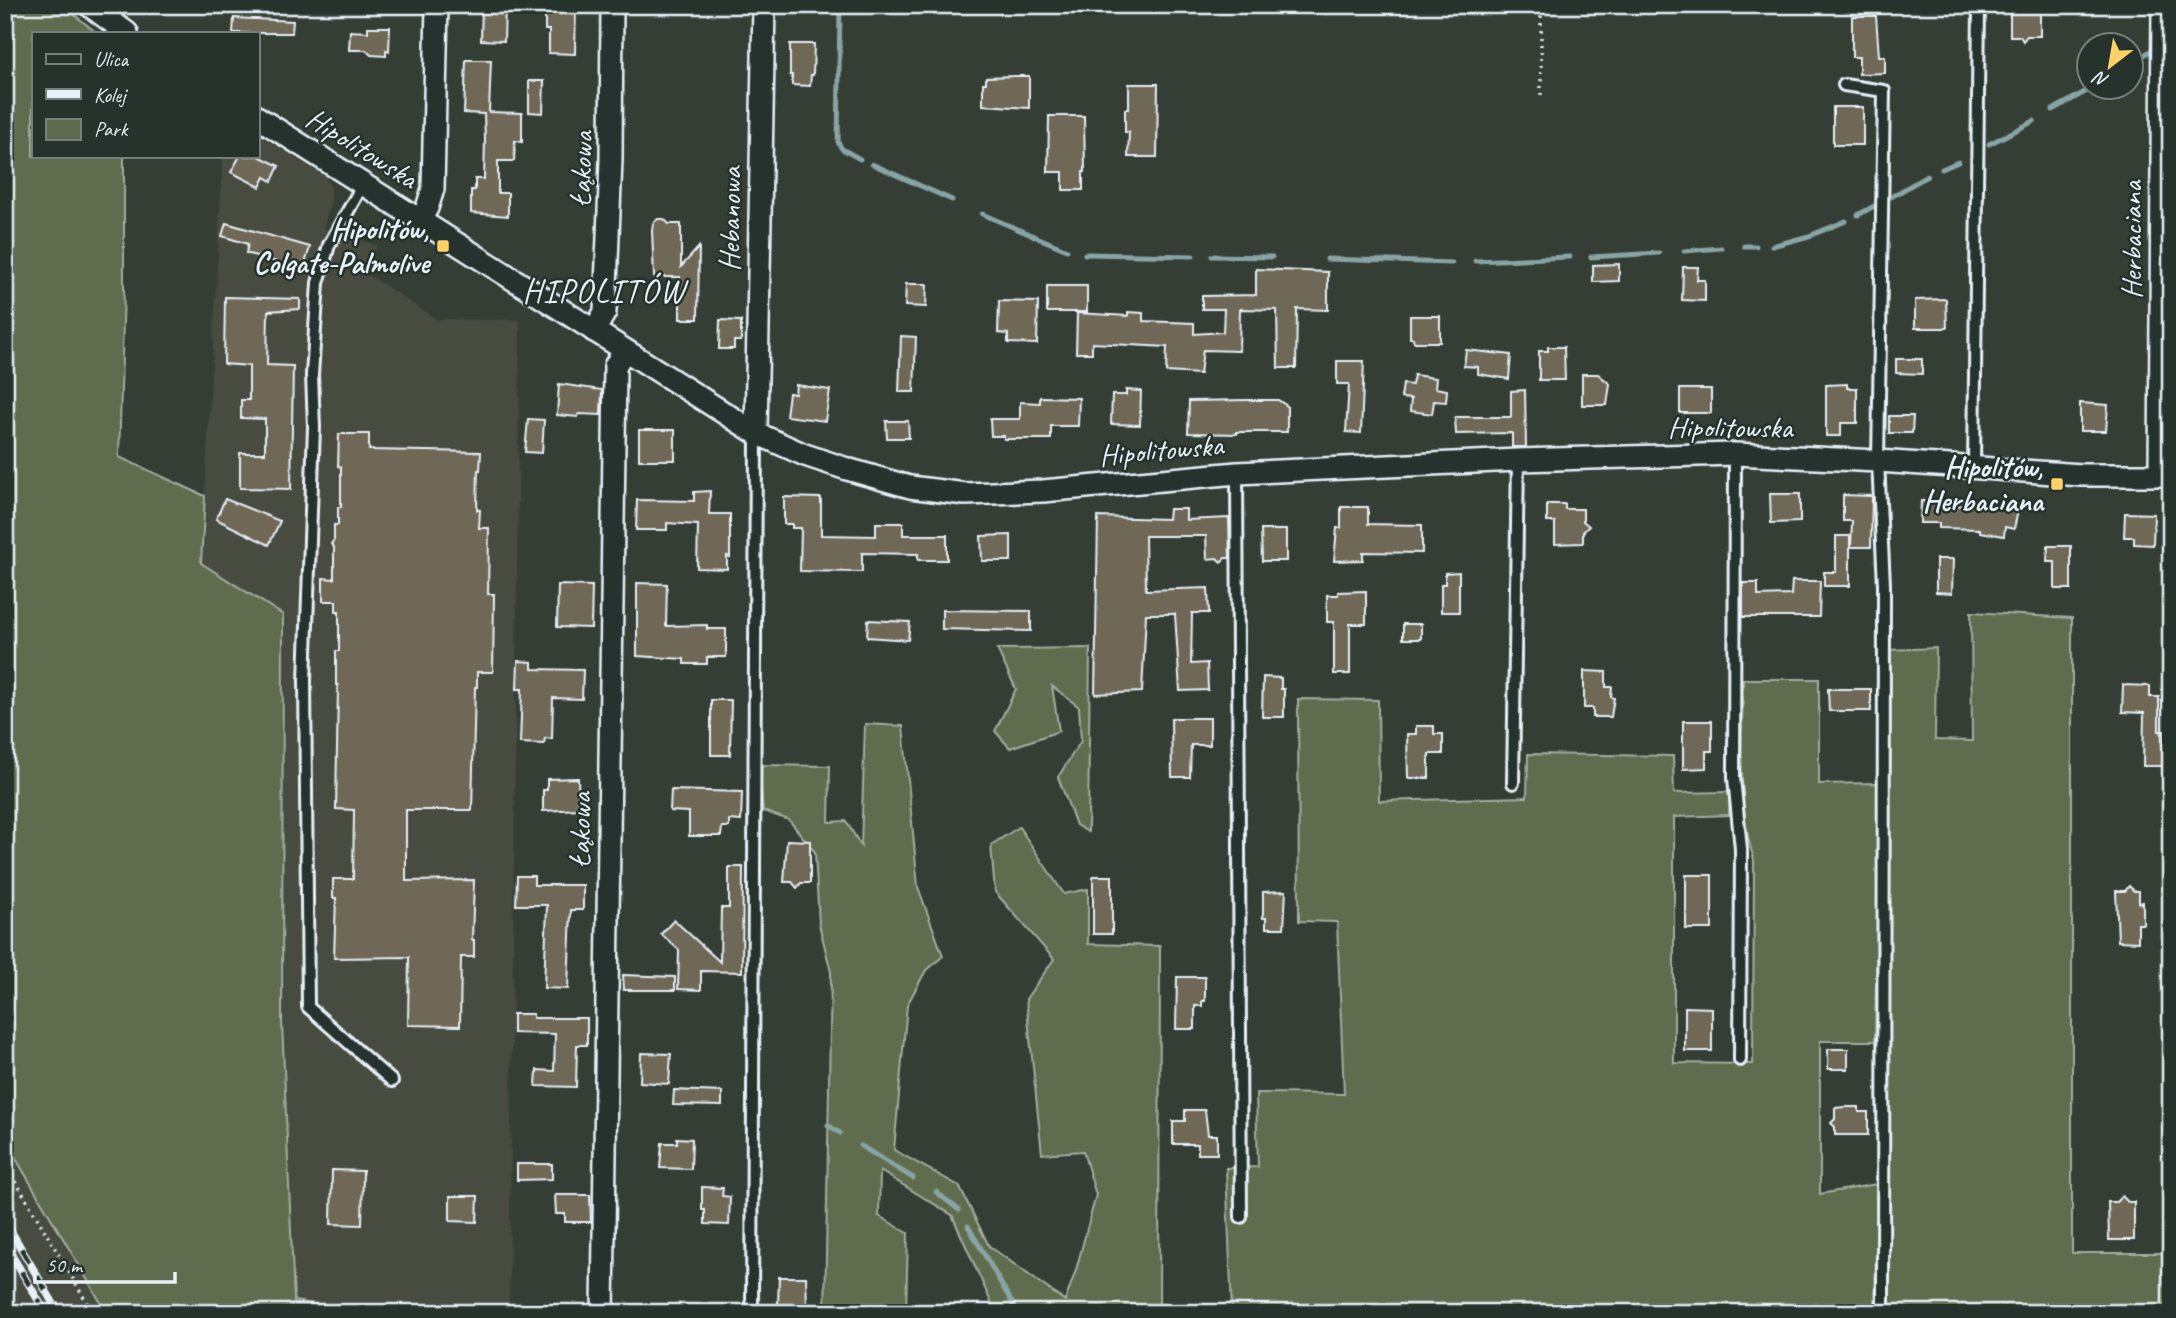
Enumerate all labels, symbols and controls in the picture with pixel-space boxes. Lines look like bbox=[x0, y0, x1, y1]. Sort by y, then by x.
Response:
legend bbox=[32, 32, 259, 158]
north arrow bbox=[2074, 32, 2144, 102]
text: Ulica bbox=[94, 46, 130, 72]
text: N bbox=[2088, 65, 2113, 93]
text: Kolej bbox=[94, 82, 128, 108]
street label: Hipolitowska bbox=[299, 99, 426, 198]
text: Park bbox=[94, 116, 129, 142]
street label: Łąkowa bbox=[561, 129, 601, 207]
street label: Hebanowa bbox=[710, 165, 750, 272]
street label: Herbaciana bbox=[2112, 179, 2150, 299]
place label: Hipolitów, Colgate-Palmolive bbox=[254, 210, 432, 282]
marker: Hipolitów, Colgate-Palmolive bbox=[435, 238, 451, 254]
district label: HIPOLITÓW bbox=[523, 270, 689, 312]
street label: Hipolitowska bbox=[1668, 408, 1794, 446]
street label: Hipolitowska bbox=[1097, 425, 1227, 474]
place label: Hipolitów, Herbaciana bbox=[1923, 448, 2046, 520]
marker: Hipolitów, Herbaciana bbox=[2049, 476, 2065, 492]
street label: Łąkowa bbox=[560, 790, 600, 868]
scale bar bbox=[35, 1241, 175, 1285]
text: 50 m bbox=[46, 1252, 84, 1278]

